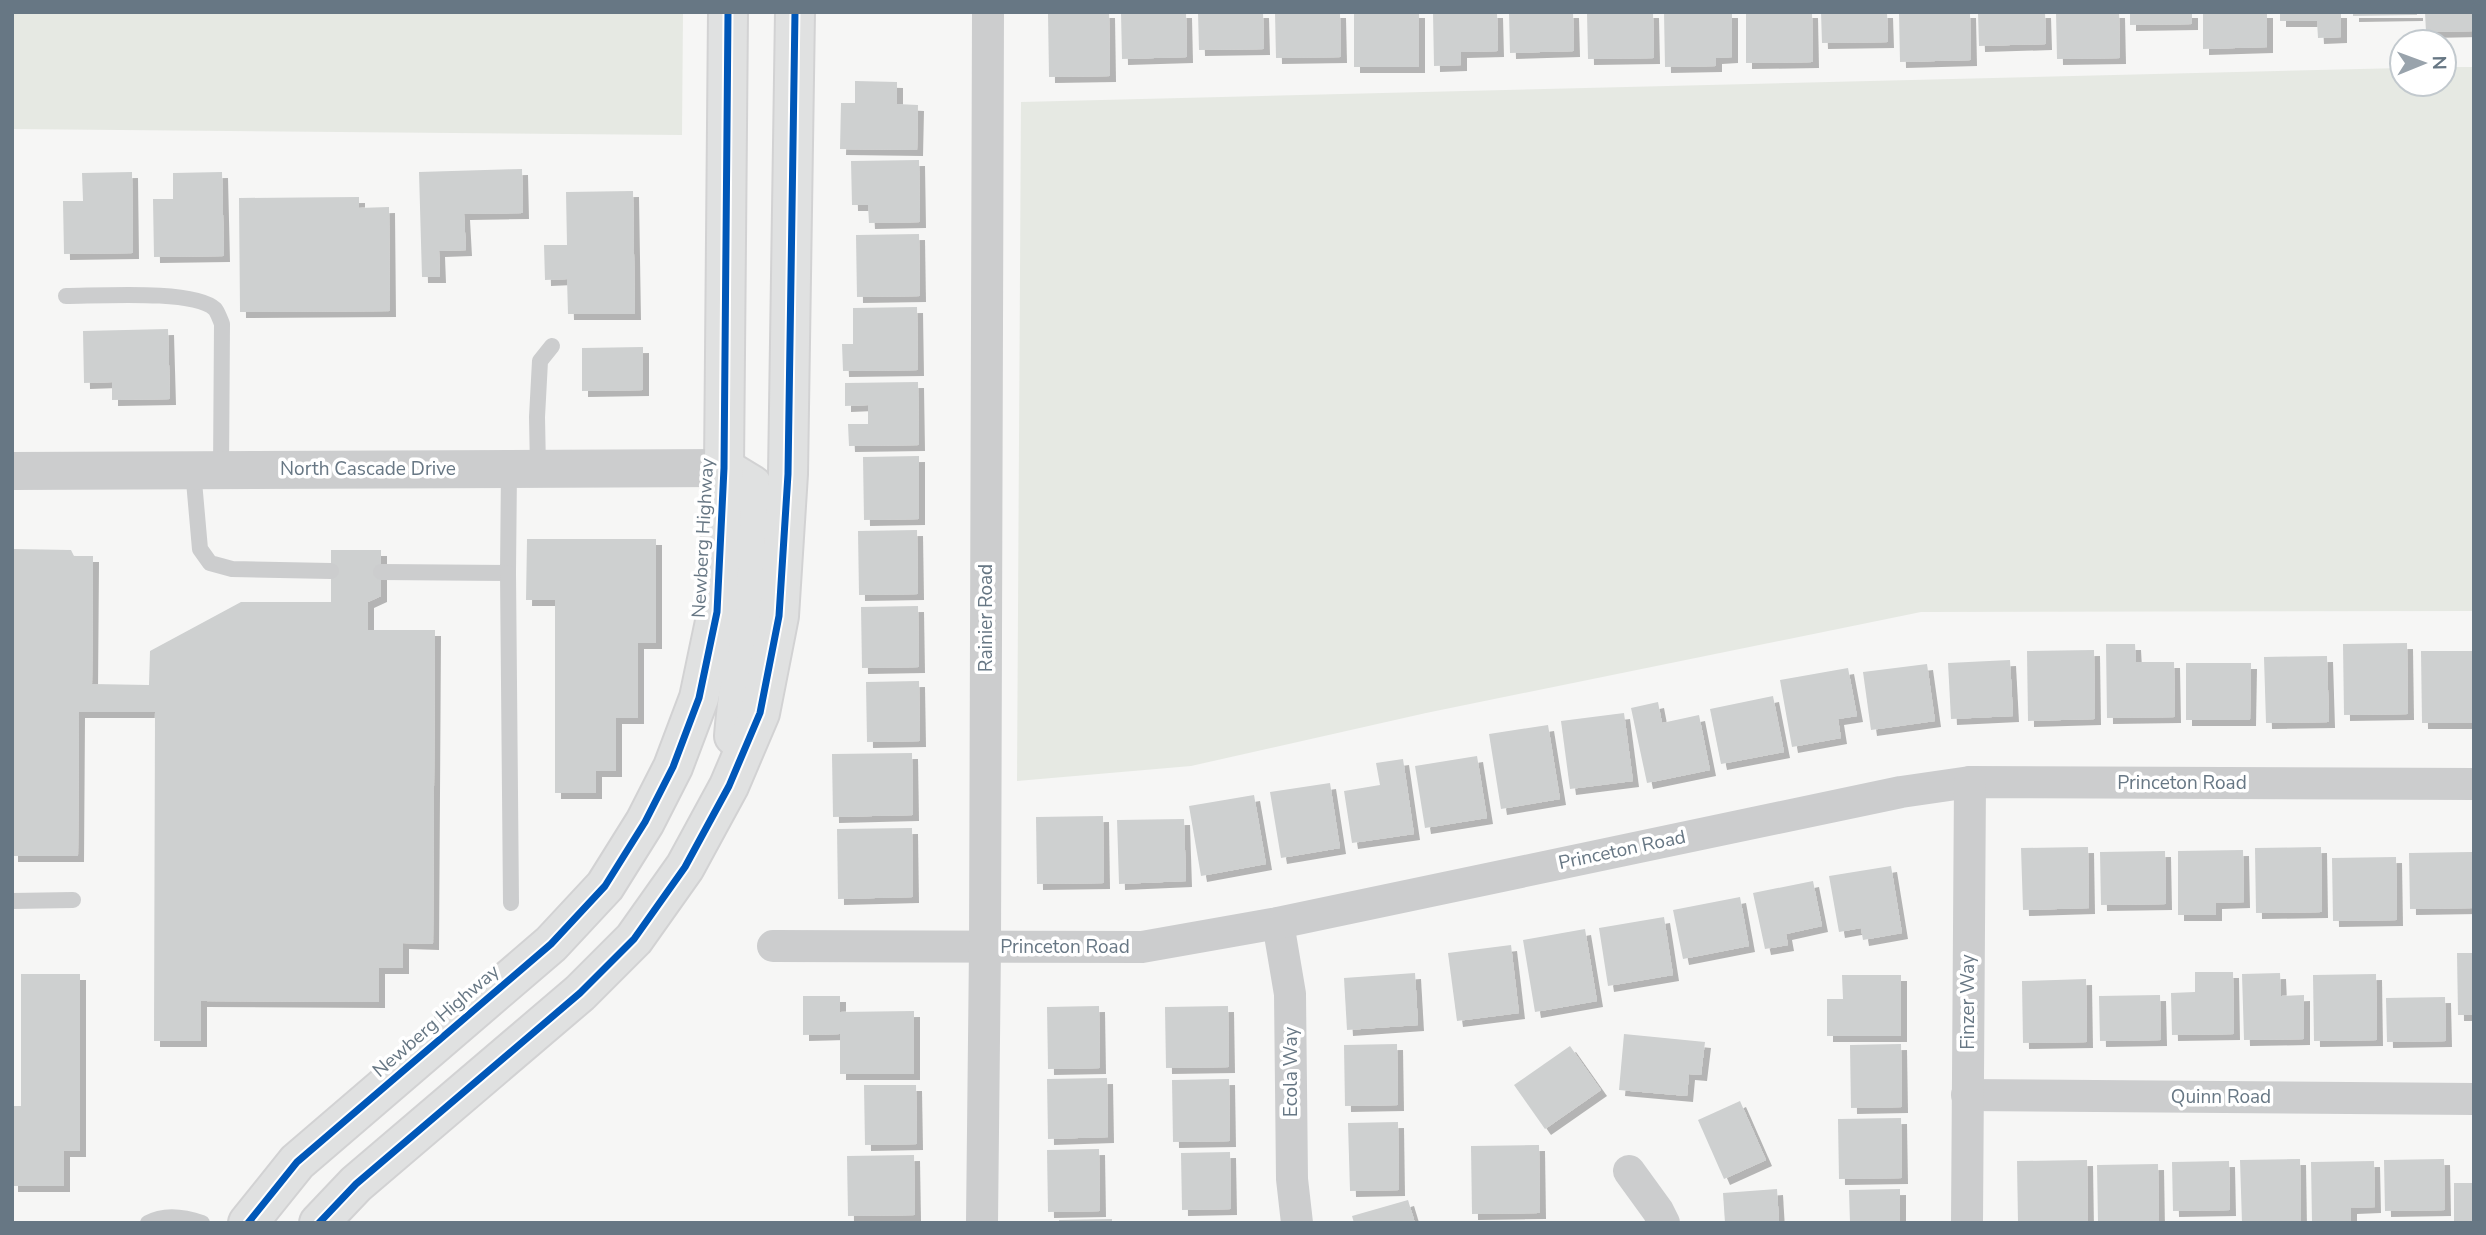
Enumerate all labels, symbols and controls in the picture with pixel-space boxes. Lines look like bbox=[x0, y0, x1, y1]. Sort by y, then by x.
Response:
north arrow bbox=[2388, 28, 2458, 98]
text: N bbox=[2426, 55, 2452, 70]
street label: North Cascade Drive bbox=[280, 456, 456, 482]
street label: Newberg Highway bbox=[686, 457, 720, 619]
street label: Rainier Road bbox=[973, 564, 999, 672]
street label: Princeton Road bbox=[2117, 770, 2247, 796]
street label: Princeton Road bbox=[1556, 824, 1688, 876]
street label: Princeton Road bbox=[1000, 934, 1130, 960]
street label: Finzer Way bbox=[1955, 954, 1981, 1050]
street label: Newberg Highway bbox=[367, 959, 505, 1083]
street label: Ecola Way bbox=[1278, 1027, 1304, 1117]
street label: Quinn Road bbox=[2171, 1084, 2271, 1110]

